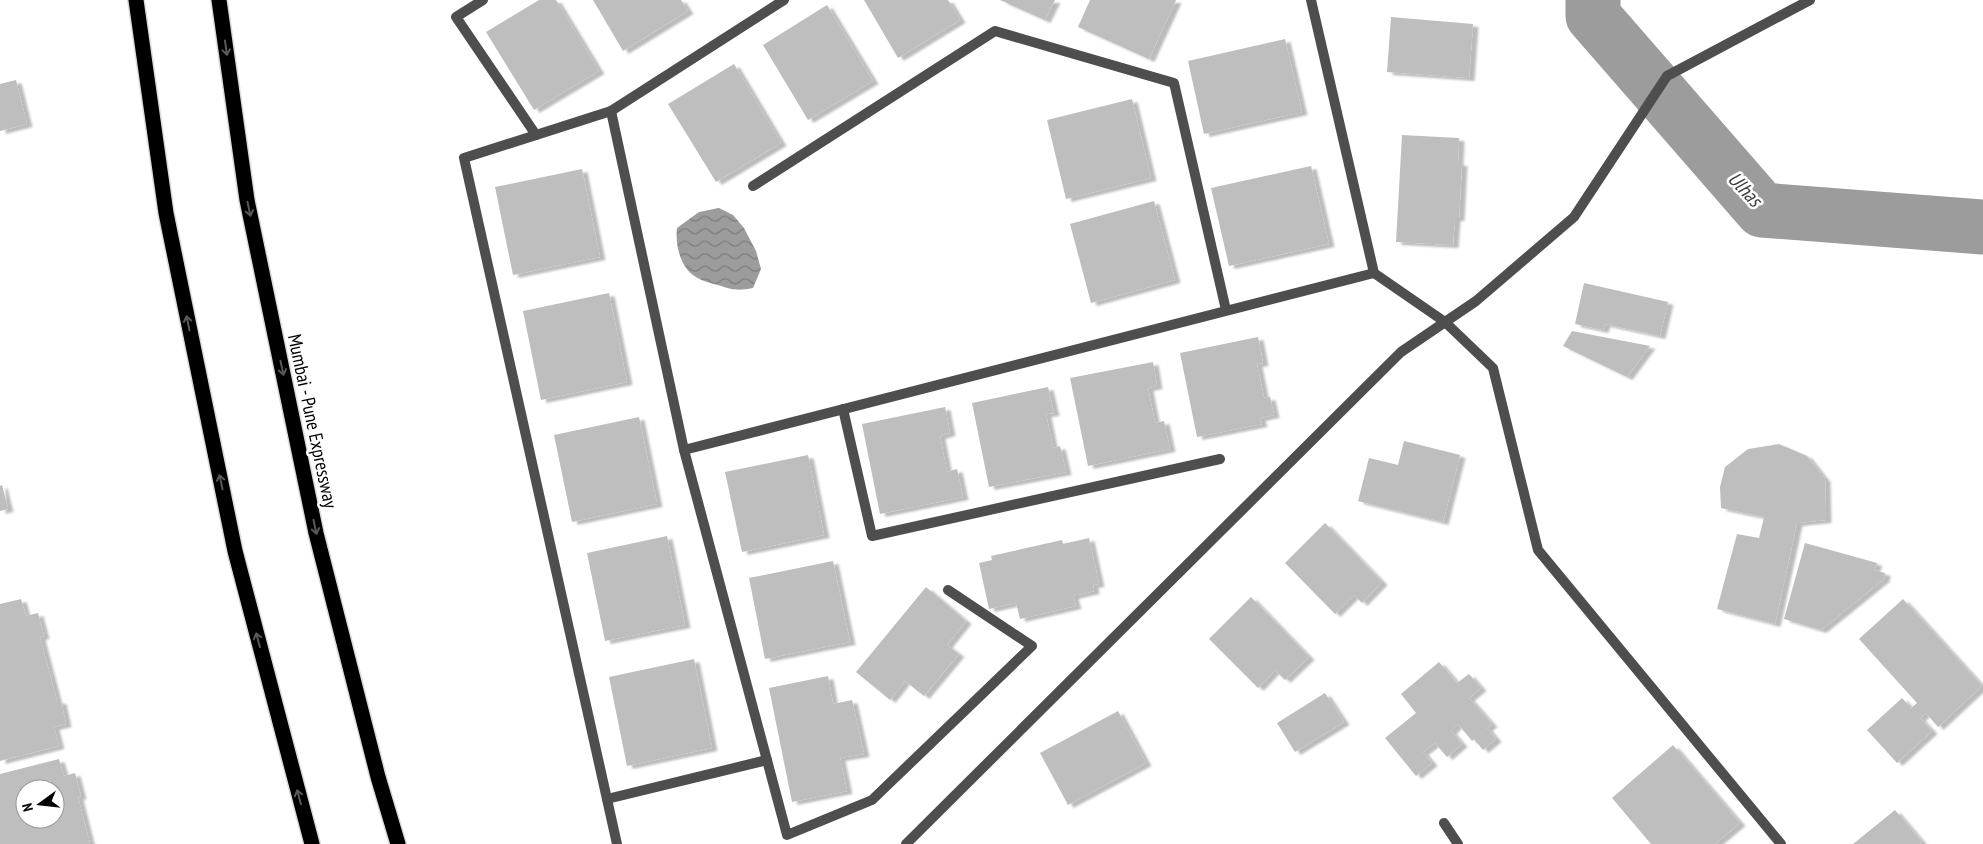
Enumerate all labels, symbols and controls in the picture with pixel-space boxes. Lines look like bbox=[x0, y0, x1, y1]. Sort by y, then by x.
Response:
one-way arrow bbox=[221, 40, 231, 56]
water label: Ulhas bbox=[1722, 166, 1769, 214]
one-way arrow bbox=[245, 201, 255, 217]
one-way arrow bbox=[183, 315, 193, 331]
street label: Mumbai - Pune Expressway bbox=[283, 332, 343, 511]
one-way arrow bbox=[278, 360, 287, 376]
one-way arrow bbox=[216, 474, 225, 490]
one-way arrow bbox=[310, 519, 320, 535]
one-way arrow bbox=[253, 632, 262, 648]
north arrow bbox=[15, 779, 65, 829]
one-way arrow bbox=[294, 790, 303, 806]
text: N bbox=[18, 801, 37, 813]

